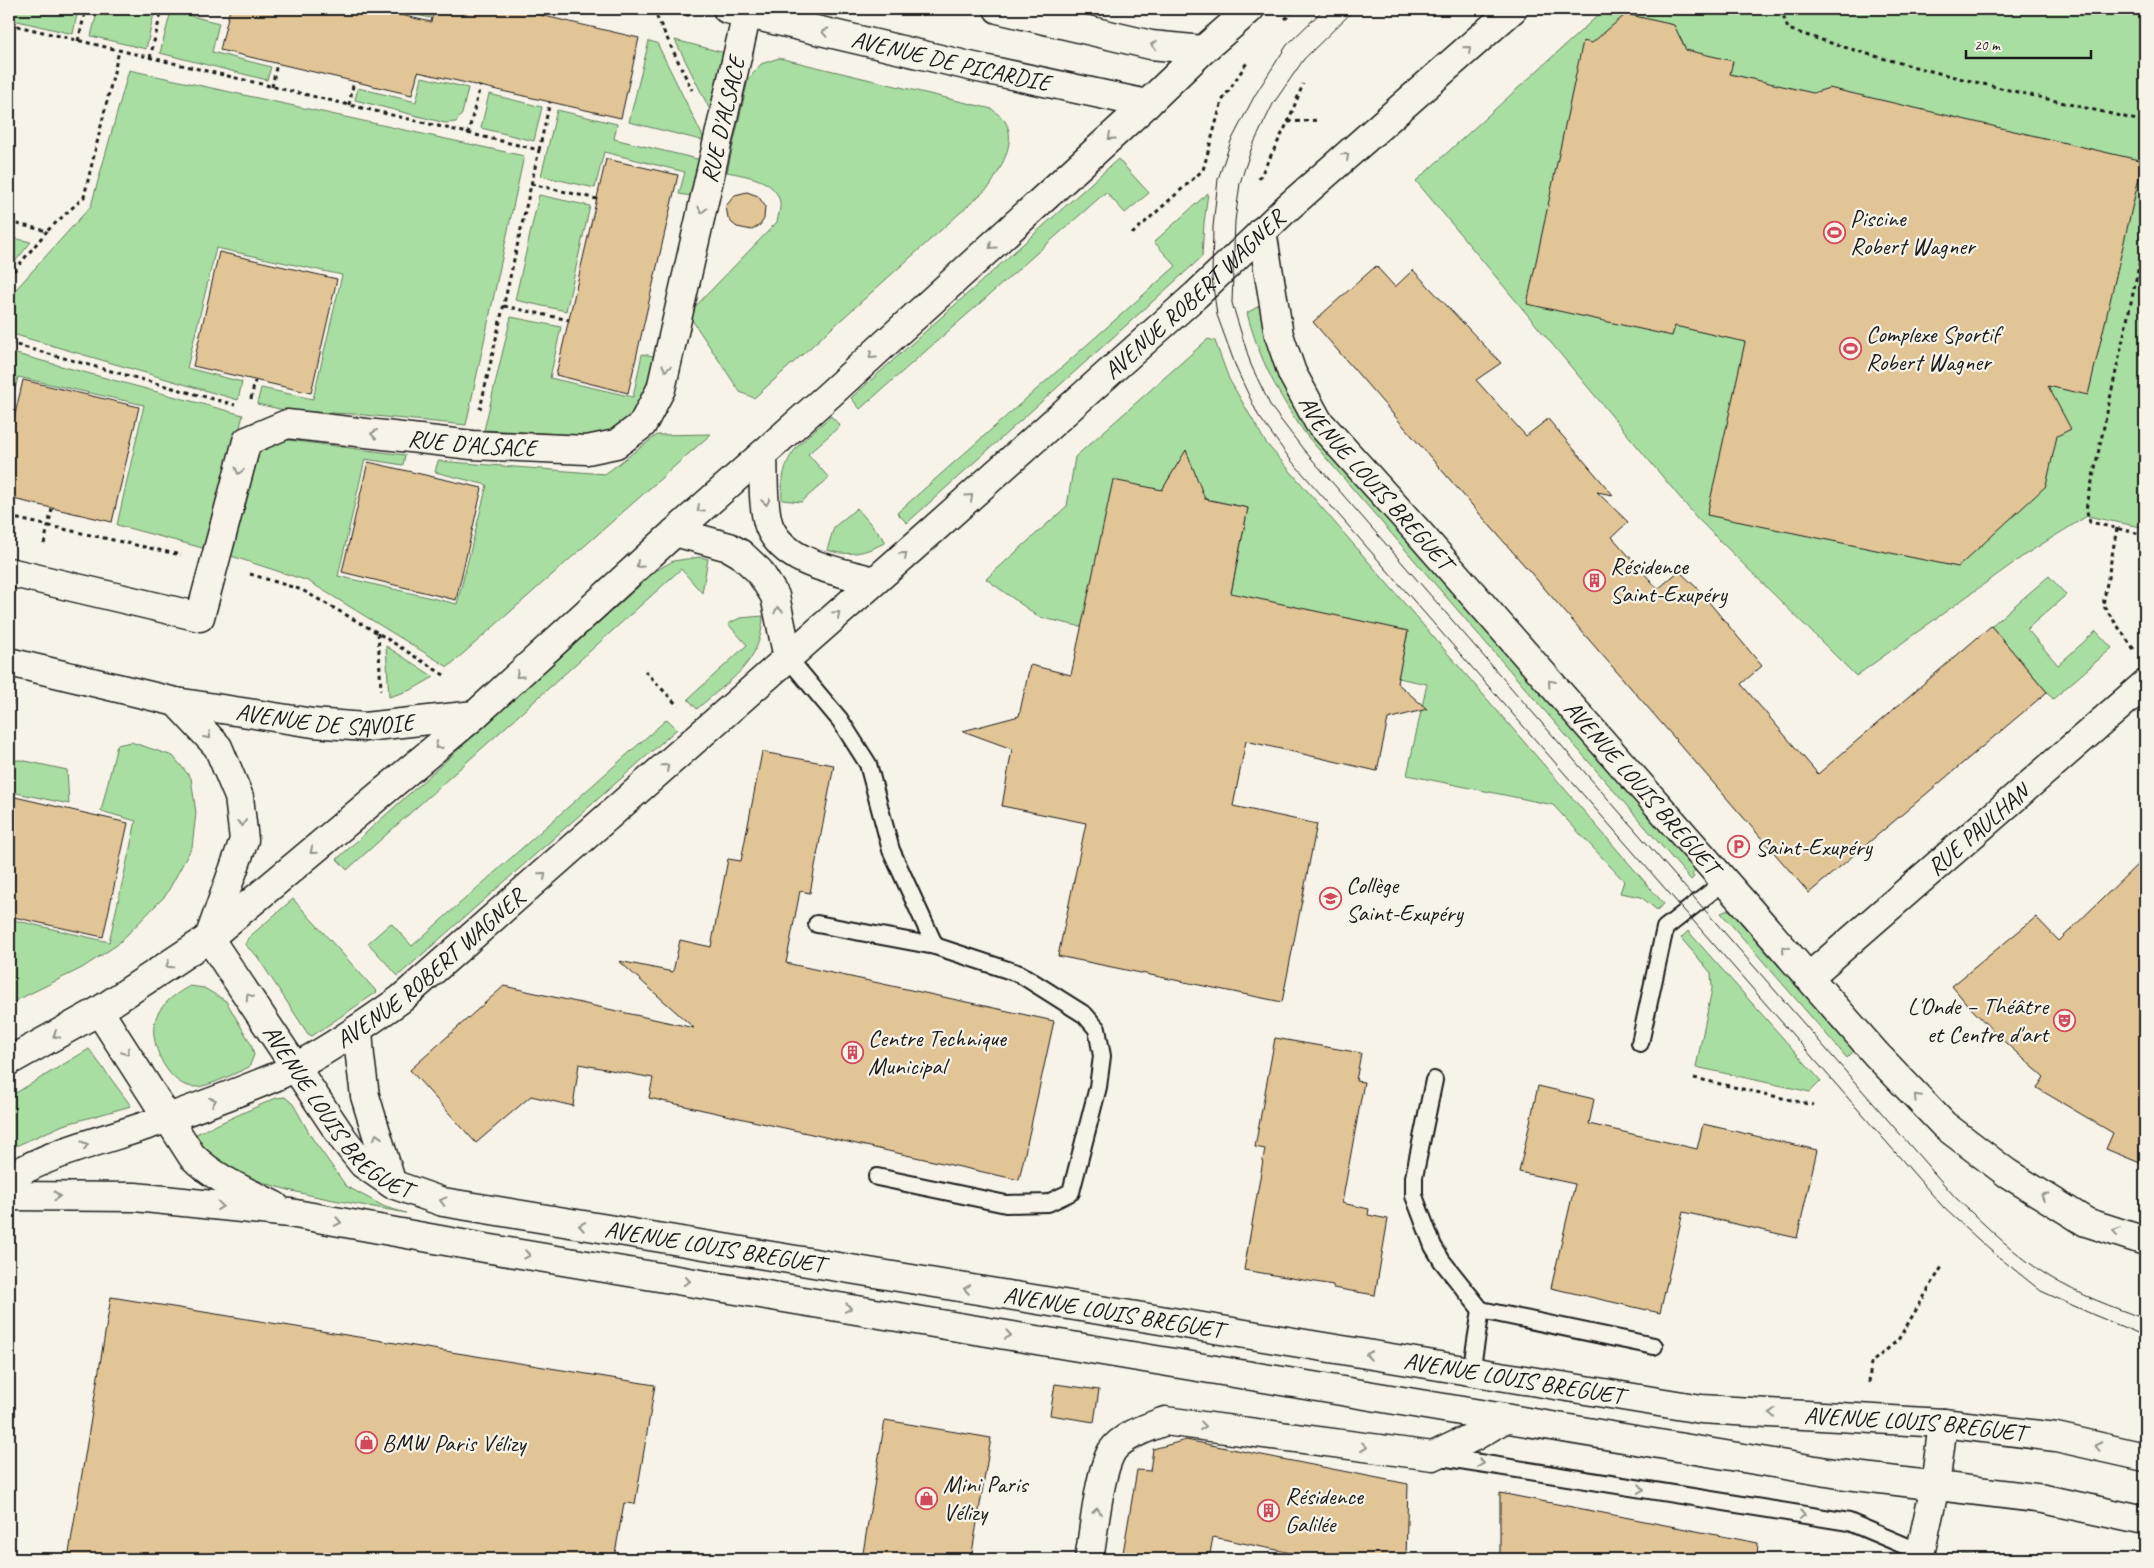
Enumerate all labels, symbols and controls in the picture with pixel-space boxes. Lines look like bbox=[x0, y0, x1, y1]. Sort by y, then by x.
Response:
street label: AVENUE DE PICARDIE bbox=[849, 24, 1056, 99]
one-way arrow bbox=[821, 27, 830, 38]
scale bar bbox=[1966, 28, 2092, 60]
text: 20 m bbox=[1974, 36, 2001, 55]
one-way arrow bbox=[1150, 40, 1158, 51]
one-way arrow bbox=[1462, 46, 1471, 54]
street label: RUE D'ALSACE bbox=[694, 51, 752, 186]
one-way arrow bbox=[1108, 131, 1117, 140]
one-way arrow bbox=[1340, 153, 1349, 162]
street label: AVENUE ROBERT WAGNER bbox=[1097, 201, 1293, 386]
place label: Piscine Robert Wagner bbox=[1850, 203, 1977, 261]
one-way arrow bbox=[697, 205, 708, 214]
sports icon: Piscine Robert Wagner bbox=[1822, 220, 1846, 244]
one-way arrow bbox=[988, 240, 997, 249]
place label: Complexe Sportif Robert Wagner bbox=[1866, 319, 2004, 377]
sports icon: Complexe Sportif Robert Wagner bbox=[1838, 336, 1862, 360]
one-way arrow bbox=[868, 350, 877, 359]
one-way arrow bbox=[661, 364, 672, 373]
street label: AVENUE LOUIS BREGUET bbox=[1292, 390, 1463, 580]
street label: RUE D'ALSACE bbox=[406, 423, 540, 463]
one-way arrow bbox=[370, 429, 378, 440]
one-way arrow bbox=[234, 466, 244, 475]
one-way arrow bbox=[964, 494, 973, 503]
one-way arrow bbox=[760, 498, 770, 507]
one-way arrow bbox=[697, 504, 706, 513]
place label: Résidence Saint-Exupéry bbox=[1610, 551, 1728, 609]
one-way arrow bbox=[898, 553, 907, 561]
one-way arrow bbox=[635, 559, 644, 568]
building icon: Résidence Saint-Exupéry bbox=[1582, 568, 1606, 592]
one-way arrow bbox=[773, 606, 784, 615]
one-way arrow bbox=[832, 610, 841, 619]
one-way arrow bbox=[515, 669, 524, 678]
one-way arrow bbox=[1548, 679, 1557, 688]
street label: AVENUE LOUIS BREGUET bbox=[1558, 694, 1730, 885]
street label: AVENUE DE SAVOIE bbox=[234, 696, 418, 742]
one-way arrow bbox=[202, 731, 211, 740]
one-way arrow bbox=[434, 741, 443, 750]
one-way arrow bbox=[660, 764, 669, 773]
street label: RUE PAULHAN bbox=[1921, 775, 2037, 882]
one-way arrow bbox=[236, 819, 247, 827]
place label: Saint-Exupéry bbox=[1755, 832, 1873, 862]
parking icon: Saint-Exupéry bbox=[1727, 835, 1751, 859]
one-way arrow bbox=[310, 845, 319, 854]
place label: Collège Saint-Exupéry bbox=[1346, 870, 1464, 928]
one-way arrow bbox=[538, 871, 547, 880]
street label: AVENUE ROBERT WAGNER bbox=[330, 880, 533, 1055]
school or university icon: Collège Saint-Exupéry bbox=[1318, 887, 1342, 911]
one-way arrow bbox=[1782, 946, 1791, 955]
one-way arrow bbox=[165, 959, 174, 968]
place label: L'Onde – Théâtre et Centre d'art bbox=[1907, 991, 2050, 1049]
one-way arrow bbox=[246, 993, 255, 1003]
theatre icon: L'Onde – Théâtre et Centre d'art bbox=[2052, 1008, 2076, 1032]
street label: AVENUE LOUIS BREGUET bbox=[256, 1019, 421, 1207]
place label: Centre Technique Municipal bbox=[868, 1023, 1008, 1081]
one-way arrow bbox=[52, 1028, 61, 1038]
building icon: Centre Technique Municipal bbox=[840, 1040, 864, 1064]
one-way arrow bbox=[120, 1046, 129, 1056]
one-way arrow bbox=[1914, 1093, 1923, 1102]
one-way arrow bbox=[208, 1097, 217, 1107]
one-way arrow bbox=[373, 1133, 383, 1142]
one-way arrow bbox=[81, 1140, 89, 1150]
one-way arrow bbox=[54, 1191, 62, 1201]
one-way arrow bbox=[2041, 1193, 2050, 1203]
one-way arrow bbox=[439, 1196, 447, 1207]
one-way arrow bbox=[216, 1200, 224, 1211]
street label: AVENUE LOUIS BREGUET bbox=[603, 1214, 832, 1280]
one-way arrow bbox=[333, 1216, 342, 1227]
one-way arrow bbox=[578, 1221, 587, 1231]
one-way arrow bbox=[2112, 1227, 2120, 1237]
one-way arrow bbox=[523, 1250, 531, 1260]
one-way arrow bbox=[683, 1276, 692, 1286]
street label: AVENUE LOUIS BREGUET bbox=[1001, 1279, 1231, 1346]
one-way arrow bbox=[963, 1284, 971, 1294]
one-way arrow bbox=[843, 1302, 852, 1312]
one-way arrow bbox=[1004, 1329, 1012, 1339]
street label: AVENUE LOUIS BREGUET bbox=[1402, 1345, 1631, 1412]
one-way arrow bbox=[1365, 1351, 1374, 1361]
street label: AVENUE LOUIS BREGUET bbox=[1803, 1400, 2033, 1449]
one-way arrow bbox=[1768, 1408, 1776, 1419]
one-way arrow bbox=[1200, 1420, 1208, 1431]
place label: BMW Paris Vélizy bbox=[382, 1428, 527, 1458]
shop icon: BMW Paris Vélizy bbox=[354, 1431, 378, 1455]
one-way arrow bbox=[1361, 1441, 1369, 1452]
one-way arrow bbox=[2093, 1441, 2102, 1452]
one-way arrow bbox=[1477, 1458, 1485, 1468]
place label: Mini Paris Vélizy bbox=[943, 1469, 1029, 1527]
place label: Résidence Galilée bbox=[1285, 1481, 1365, 1539]
one-way arrow bbox=[1637, 1484, 1646, 1494]
shop icon: Mini Paris Vélizy bbox=[915, 1486, 939, 1510]
building icon: Résidence Galilée bbox=[1257, 1498, 1281, 1522]
one-way arrow bbox=[1092, 1507, 1102, 1516]
one-way arrow bbox=[1798, 1509, 1806, 1520]

